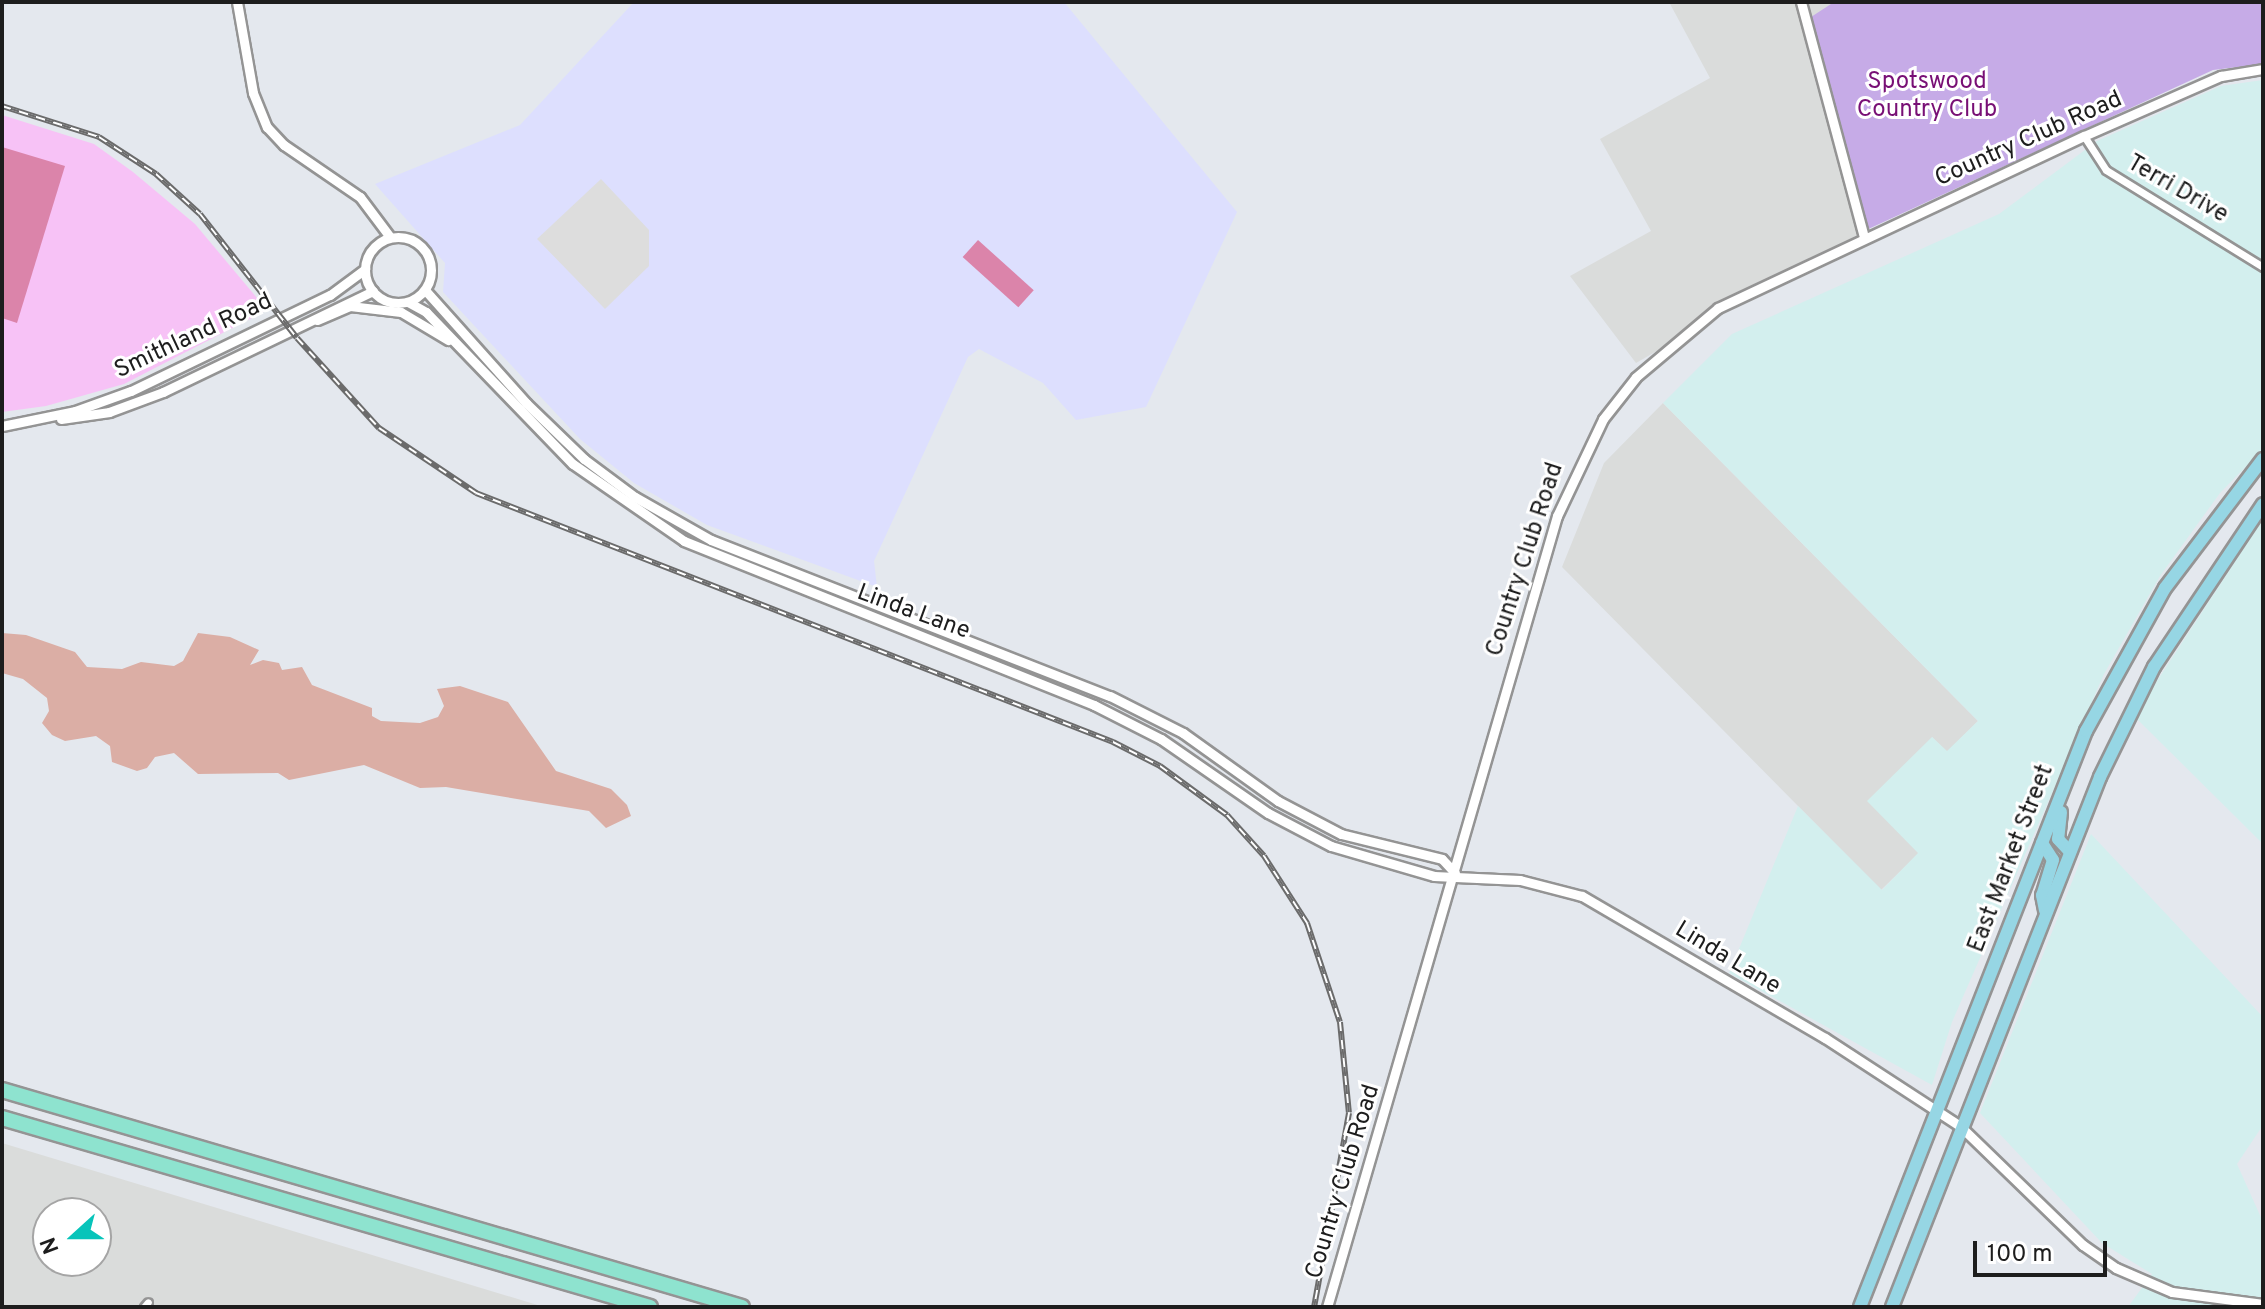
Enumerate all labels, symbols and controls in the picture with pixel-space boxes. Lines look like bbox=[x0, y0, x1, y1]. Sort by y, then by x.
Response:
park label: Spotswood Country Club bbox=[1857, 69, 1997, 125]
street label: Country Club Road bbox=[1931, 86, 2127, 194]
street label: Terri Drive bbox=[2121, 150, 2233, 230]
street label: Smithland Road bbox=[111, 288, 277, 386]
street label: Country Club Road bbox=[1481, 460, 1571, 660]
street label: Linda Lane bbox=[853, 579, 973, 647]
street label: East Market Street bbox=[1963, 761, 2061, 957]
street label: Linda Lane bbox=[1669, 916, 1785, 1002]
street label: Country Club Road bbox=[1301, 1081, 1387, 1283]
north arrow bbox=[32, 1197, 112, 1277]
scale bar bbox=[1977, 1225, 2111, 1275]
text: N bbox=[36, 1233, 66, 1257]
text: 100 m bbox=[1987, 1240, 2053, 1270]

